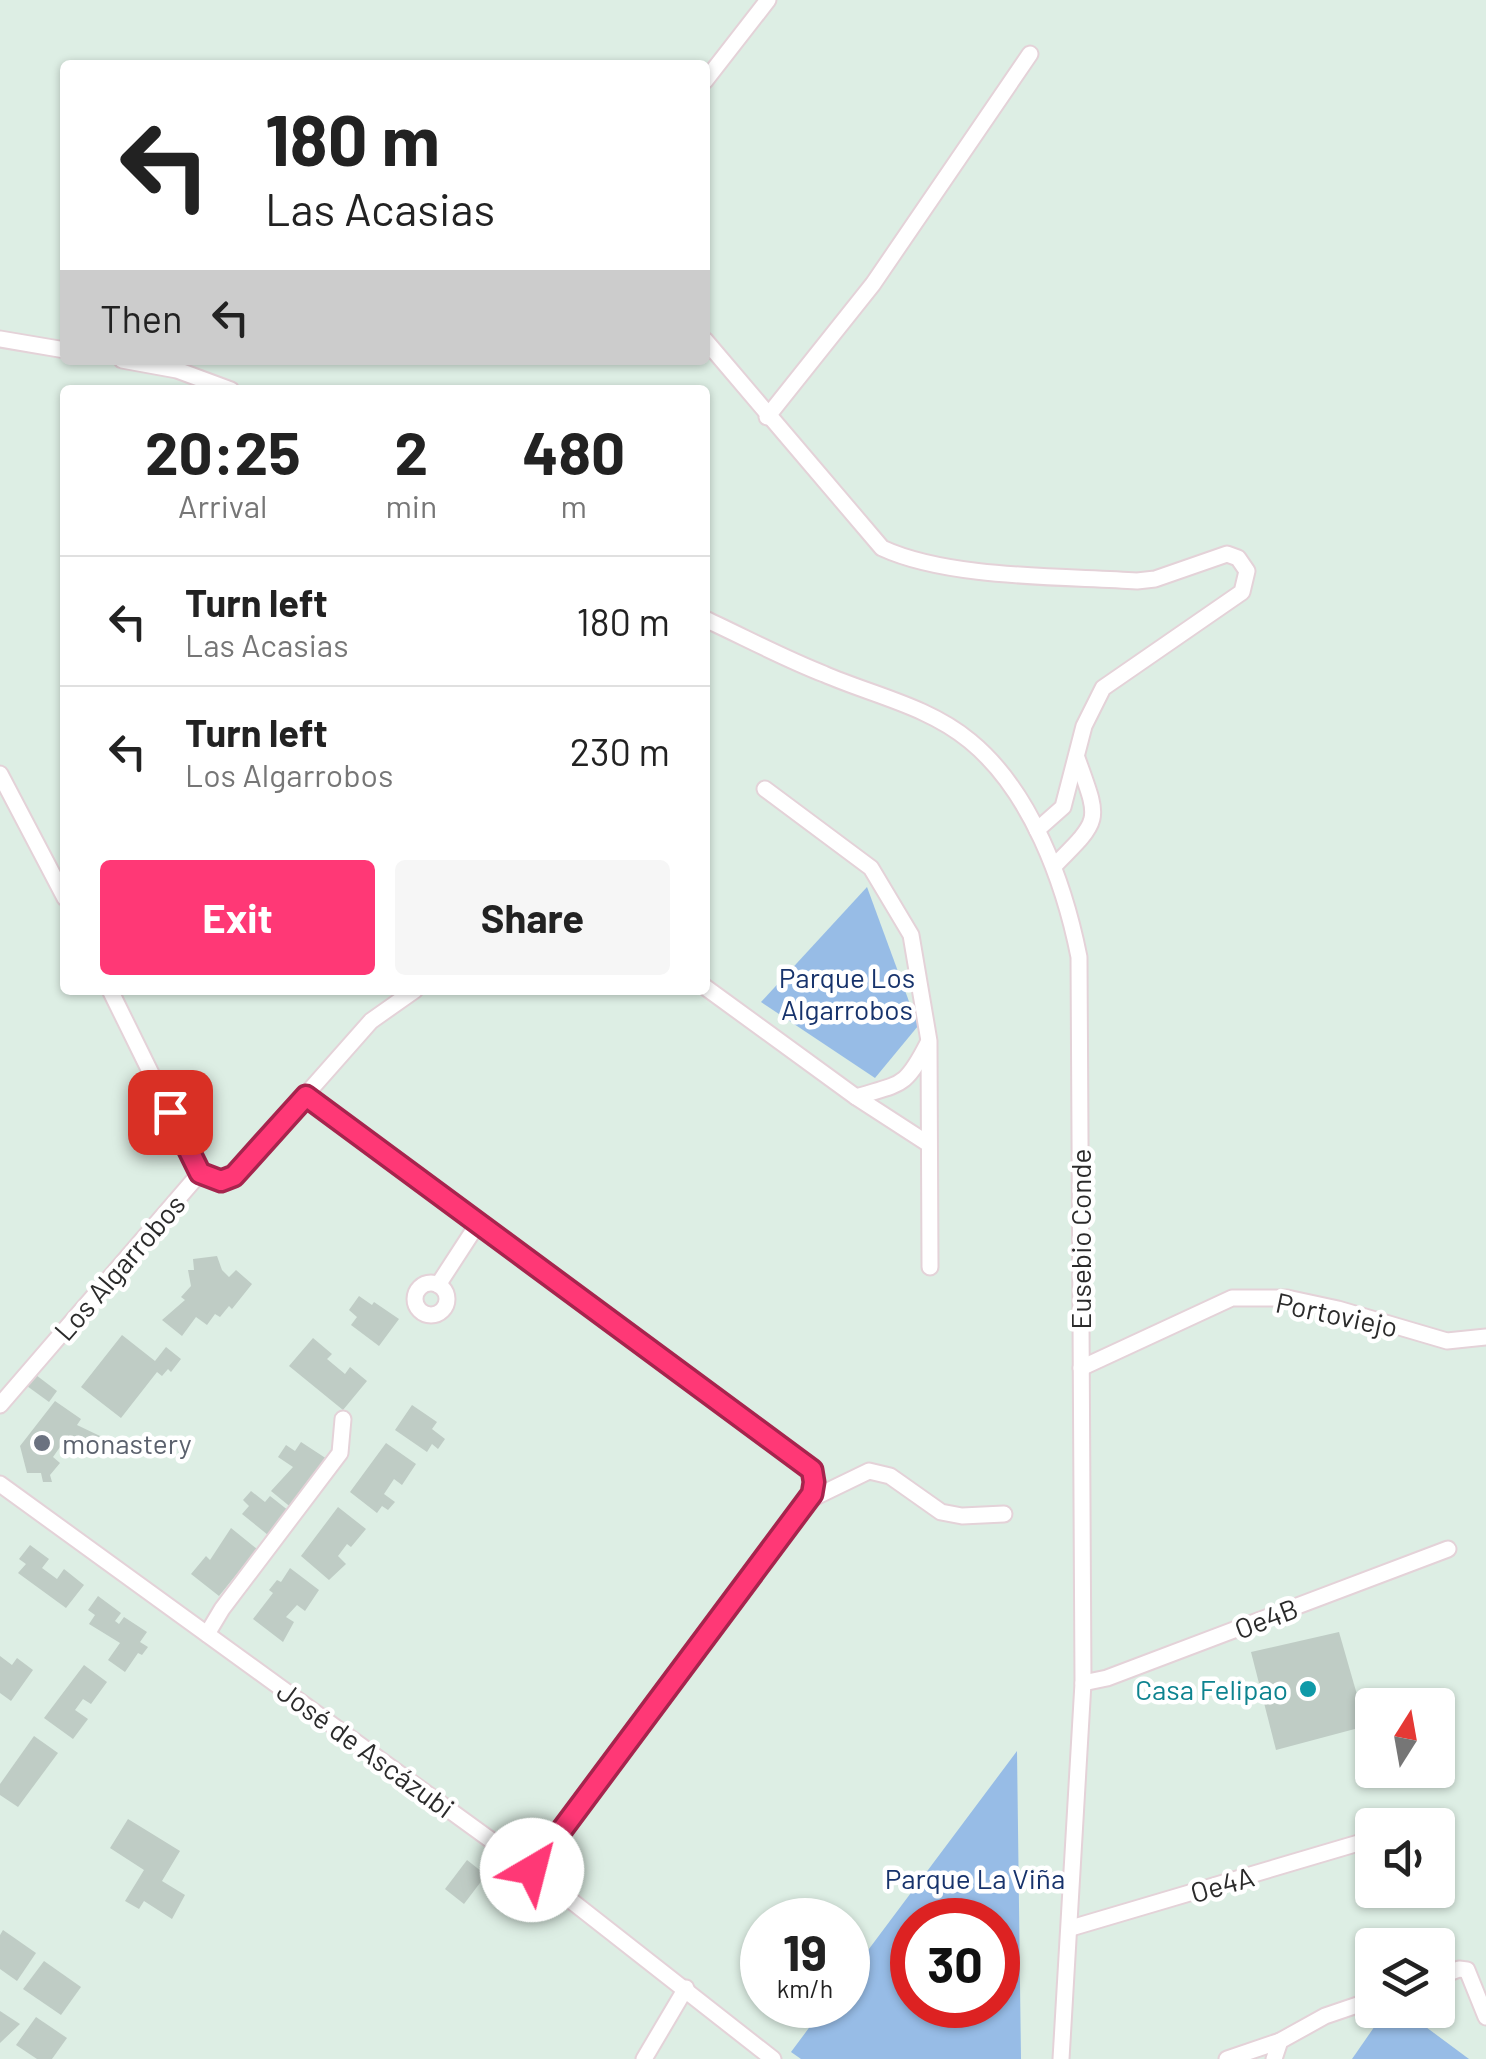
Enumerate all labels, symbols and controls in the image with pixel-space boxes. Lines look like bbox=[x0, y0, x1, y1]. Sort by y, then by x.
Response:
text: 180 m bbox=[265, 96, 440, 180]
icon: left bbox=[100, 100, 230, 230]
text: Las Acasias bbox=[265, 181, 495, 235]
icon: left bbox=[203, 290, 258, 345]
text: Then bbox=[100, 295, 183, 341]
text: 20:25 bbox=[145, 415, 300, 487]
text: 2 bbox=[395, 415, 428, 487]
text: 480 bbox=[522, 415, 625, 487]
text: Arrival bbox=[178, 486, 267, 524]
text: min bbox=[385, 486, 437, 524]
text: m bbox=[560, 486, 587, 524]
text: Turn left bbox=[185, 579, 328, 625]
icon: left bbox=[100, 594, 155, 649]
text: 180 m bbox=[576, 598, 670, 644]
text: Las Acasias bbox=[185, 625, 349, 663]
text: Turn left bbox=[185, 709, 328, 755]
icon: left bbox=[100, 724, 155, 779]
text: 230 m bbox=[570, 728, 670, 774]
text: Los Algarrobos bbox=[185, 755, 393, 793]
button: Exit bbox=[100, 860, 375, 975]
button: Share bbox=[395, 860, 670, 975]
park label: Parque Los Algarrobos bbox=[779, 960, 915, 1026]
pin bbox=[128, 1070, 213, 1155]
icon: arrive bbox=[143, 1085, 198, 1140]
street label: Eusebio Conde bbox=[1063, 1149, 1097, 1329]
street label: Los Algarrobos bbox=[46, 1187, 192, 1347]
street label: Portoviejo bbox=[1273, 1284, 1401, 1344]
place label: monastery bbox=[62, 1426, 192, 1460]
marker: monastery bbox=[31, 1432, 53, 1454]
street label: Oe4B bbox=[1229, 1590, 1303, 1646]
place label: Casa Felipao bbox=[1135, 1672, 1288, 1706]
street label: José de Ascázubi bbox=[271, 1673, 461, 1825]
marker: Casa Felipao bbox=[1297, 1678, 1319, 1700]
north arrow bbox=[1355, 1688, 1455, 1788]
map controls bbox=[1355, 1688, 1455, 2028]
button: sound bbox=[1355, 1808, 1455, 1908]
position arrow bbox=[480, 1818, 584, 1922]
street label: Oe4A bbox=[1186, 1859, 1258, 1909]
park label: Parque La Viña bbox=[885, 1861, 1065, 1895]
speed limit sign: 30 bbox=[890, 1898, 1020, 2028]
text: 19 bbox=[783, 1921, 827, 1981]
button: layers bbox=[1355, 1928, 1455, 2028]
text: km/h bbox=[777, 1973, 833, 2003]

